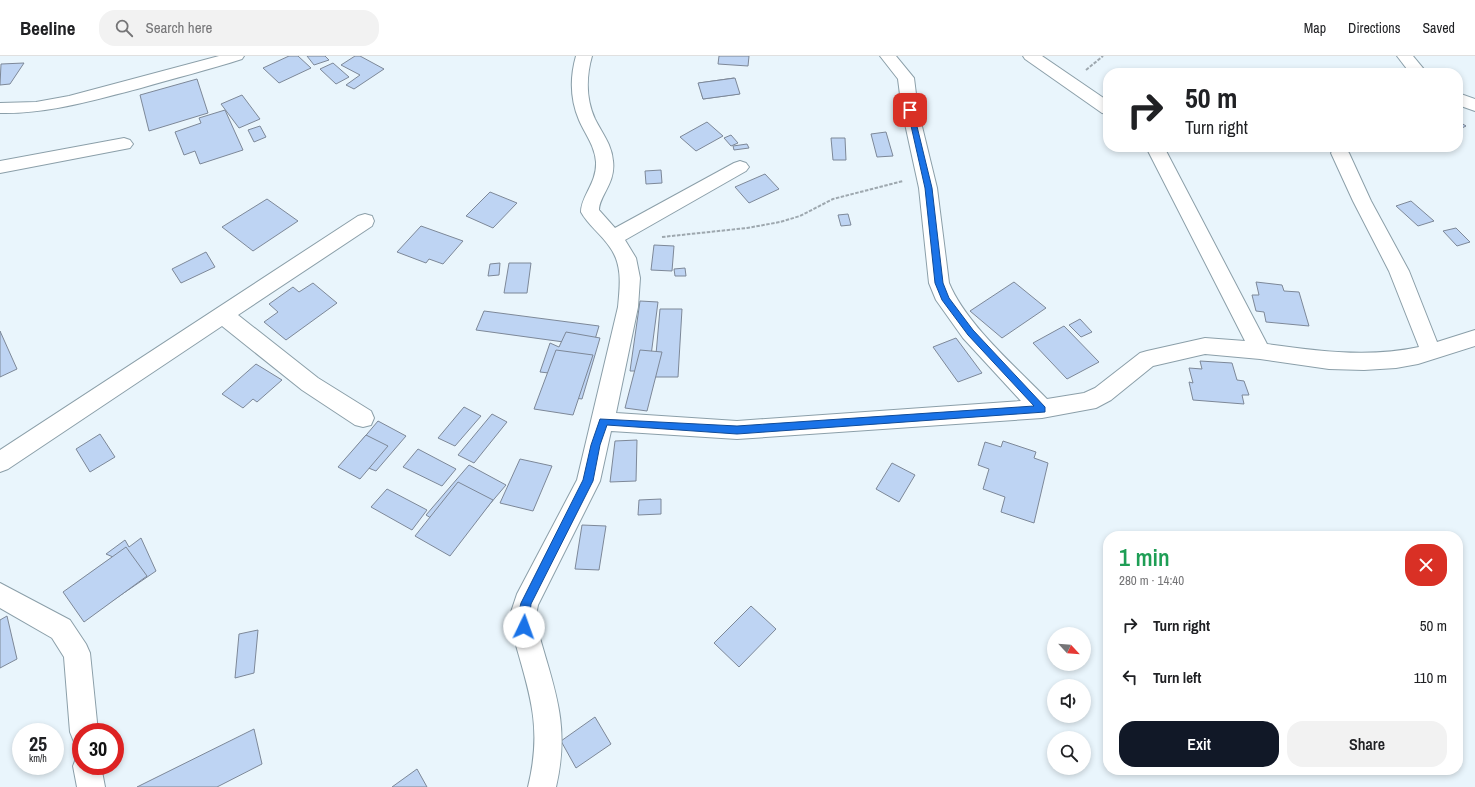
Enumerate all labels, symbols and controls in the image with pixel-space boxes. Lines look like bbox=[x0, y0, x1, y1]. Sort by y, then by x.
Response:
search box bbox=[99, 10, 379, 46]
text: Beeline bbox=[20, 15, 75, 41]
icon: search bbox=[113, 17, 135, 39]
text: Search here bbox=[145, 17, 212, 38]
text: Map bbox=[1304, 19, 1326, 37]
text: Directions bbox=[1348, 19, 1400, 37]
text: Saved bbox=[1422, 19, 1455, 37]
text: 50 m bbox=[1185, 79, 1237, 117]
icon: right bbox=[1119, 84, 1171, 136]
pin bbox=[893, 93, 927, 127]
icon: arrive bbox=[899, 99, 921, 121]
text: Turn right bbox=[1185, 115, 1248, 140]
text: 1 min bbox=[1119, 541, 1170, 573]
button: close bbox=[1405, 544, 1447, 586]
text: 280 m · 14:40 bbox=[1119, 572, 1184, 589]
position arrow bbox=[503, 606, 545, 648]
icon: right bbox=[1119, 614, 1141, 636]
text: Turn right bbox=[1153, 615, 1210, 636]
text: 50 m bbox=[1420, 615, 1447, 636]
north arrow bbox=[1047, 627, 1091, 671]
map controls bbox=[1047, 627, 1091, 775]
icon: left bbox=[1119, 666, 1141, 688]
text: Turn left bbox=[1153, 667, 1201, 688]
text: 110 m bbox=[1414, 667, 1447, 688]
button: sound bbox=[1047, 679, 1091, 723]
button: Exit bbox=[1119, 721, 1279, 767]
button: Share bbox=[1287, 721, 1447, 767]
speed limit sign: 30 bbox=[72, 723, 124, 775]
text: 25 bbox=[29, 730, 47, 757]
button: search bbox=[1047, 731, 1091, 775]
text: km/h bbox=[29, 752, 47, 765]

